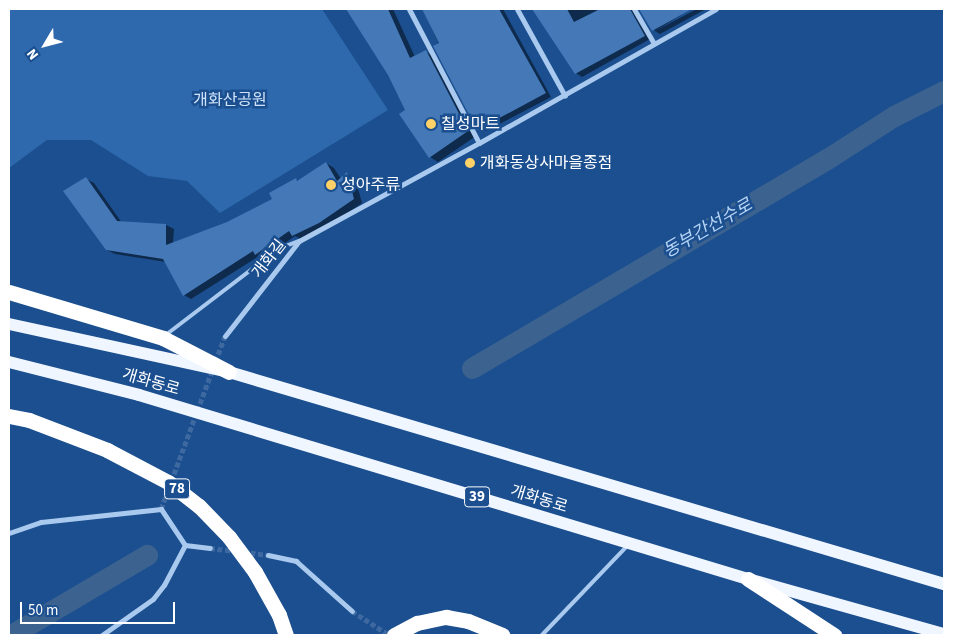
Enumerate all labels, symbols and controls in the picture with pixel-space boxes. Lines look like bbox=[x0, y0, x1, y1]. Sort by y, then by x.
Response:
north arrow bbox=[20, 20, 70, 70]
text: N bbox=[22, 44, 44, 64]
park label: 개화산공원 bbox=[193, 90, 267, 110]
place label: 칠성마트 bbox=[441, 114, 500, 134]
marker: 칠성마트 bbox=[425, 118, 437, 130]
place label: 개화동상사마을종점 bbox=[480, 153, 612, 173]
marker: 개화동상사마을종점 bbox=[464, 157, 476, 169]
place label: 성아주류 bbox=[341, 175, 400, 195]
marker: 성아주류 bbox=[325, 179, 337, 191]
water label: 동부간선수로 bbox=[660, 195, 756, 263]
street label: 개화길 bbox=[248, 236, 290, 282]
street label: 개화동로 bbox=[120, 365, 182, 399]
road number: 78 bbox=[163, 476, 191, 502]
street label: 개화동로 bbox=[508, 481, 570, 517]
road number: 39 bbox=[463, 484, 491, 510]
scale bar bbox=[22, 592, 178, 624]
text: 50 m bbox=[28, 600, 58, 621]

